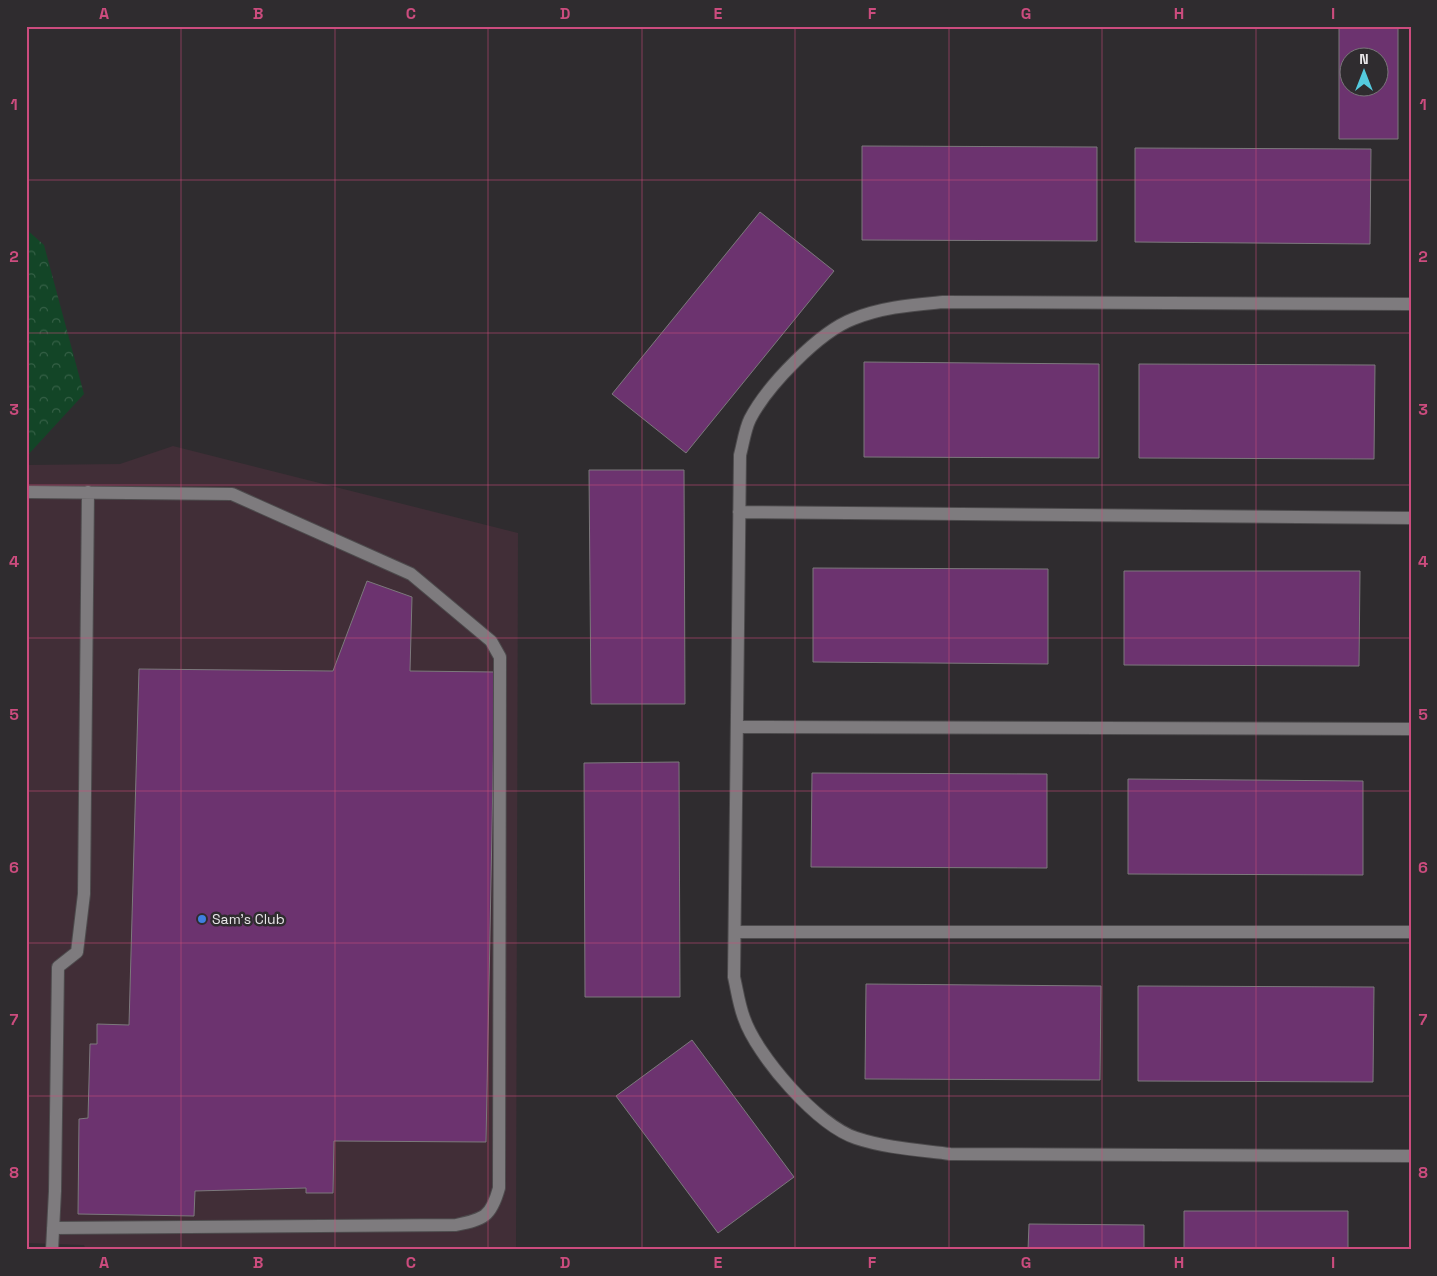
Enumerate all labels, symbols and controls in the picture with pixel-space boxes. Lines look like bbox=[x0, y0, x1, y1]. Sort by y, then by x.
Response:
text: A bbox=[99, 3, 109, 24]
text: B bbox=[253, 3, 263, 24]
text: C bbox=[406, 3, 416, 24]
text: D bbox=[560, 3, 570, 24]
text: E bbox=[714, 3, 723, 24]
text: F bbox=[868, 3, 877, 24]
text: G bbox=[1021, 3, 1031, 24]
text: H bbox=[1174, 3, 1184, 24]
text: I bbox=[1331, 3, 1335, 24]
north arrow bbox=[1340, 48, 1390, 98]
text: N bbox=[1359, 50, 1369, 68]
text: 1 bbox=[10, 94, 18, 115]
text: 1 bbox=[1419, 94, 1427, 115]
text: 2 bbox=[9, 246, 19, 267]
text: 2 bbox=[1418, 246, 1428, 267]
text: 3 bbox=[9, 399, 19, 420]
text: 3 bbox=[1418, 399, 1428, 420]
text: 4 bbox=[9, 551, 19, 572]
text: 4 bbox=[1418, 551, 1428, 572]
text: 5 bbox=[9, 704, 19, 725]
text: 5 bbox=[1418, 704, 1428, 725]
text: 6 bbox=[9, 857, 19, 878]
text: 6 bbox=[1418, 857, 1428, 878]
place label: Sam's Club bbox=[212, 910, 285, 928]
marker: Sam's Club bbox=[196, 913, 208, 925]
text: 7 bbox=[10, 1009, 19, 1030]
text: 7 bbox=[1419, 1009, 1428, 1030]
text: 8 bbox=[9, 1162, 19, 1183]
text: 8 bbox=[1418, 1162, 1428, 1183]
text: A bbox=[99, 1252, 109, 1273]
text: B bbox=[253, 1252, 263, 1273]
text: C bbox=[406, 1252, 416, 1273]
text: D bbox=[560, 1252, 570, 1273]
text: E bbox=[714, 1252, 723, 1273]
text: F bbox=[868, 1252, 877, 1273]
text: G bbox=[1021, 1252, 1031, 1273]
text: H bbox=[1174, 1252, 1184, 1273]
text: I bbox=[1331, 1252, 1335, 1273]

